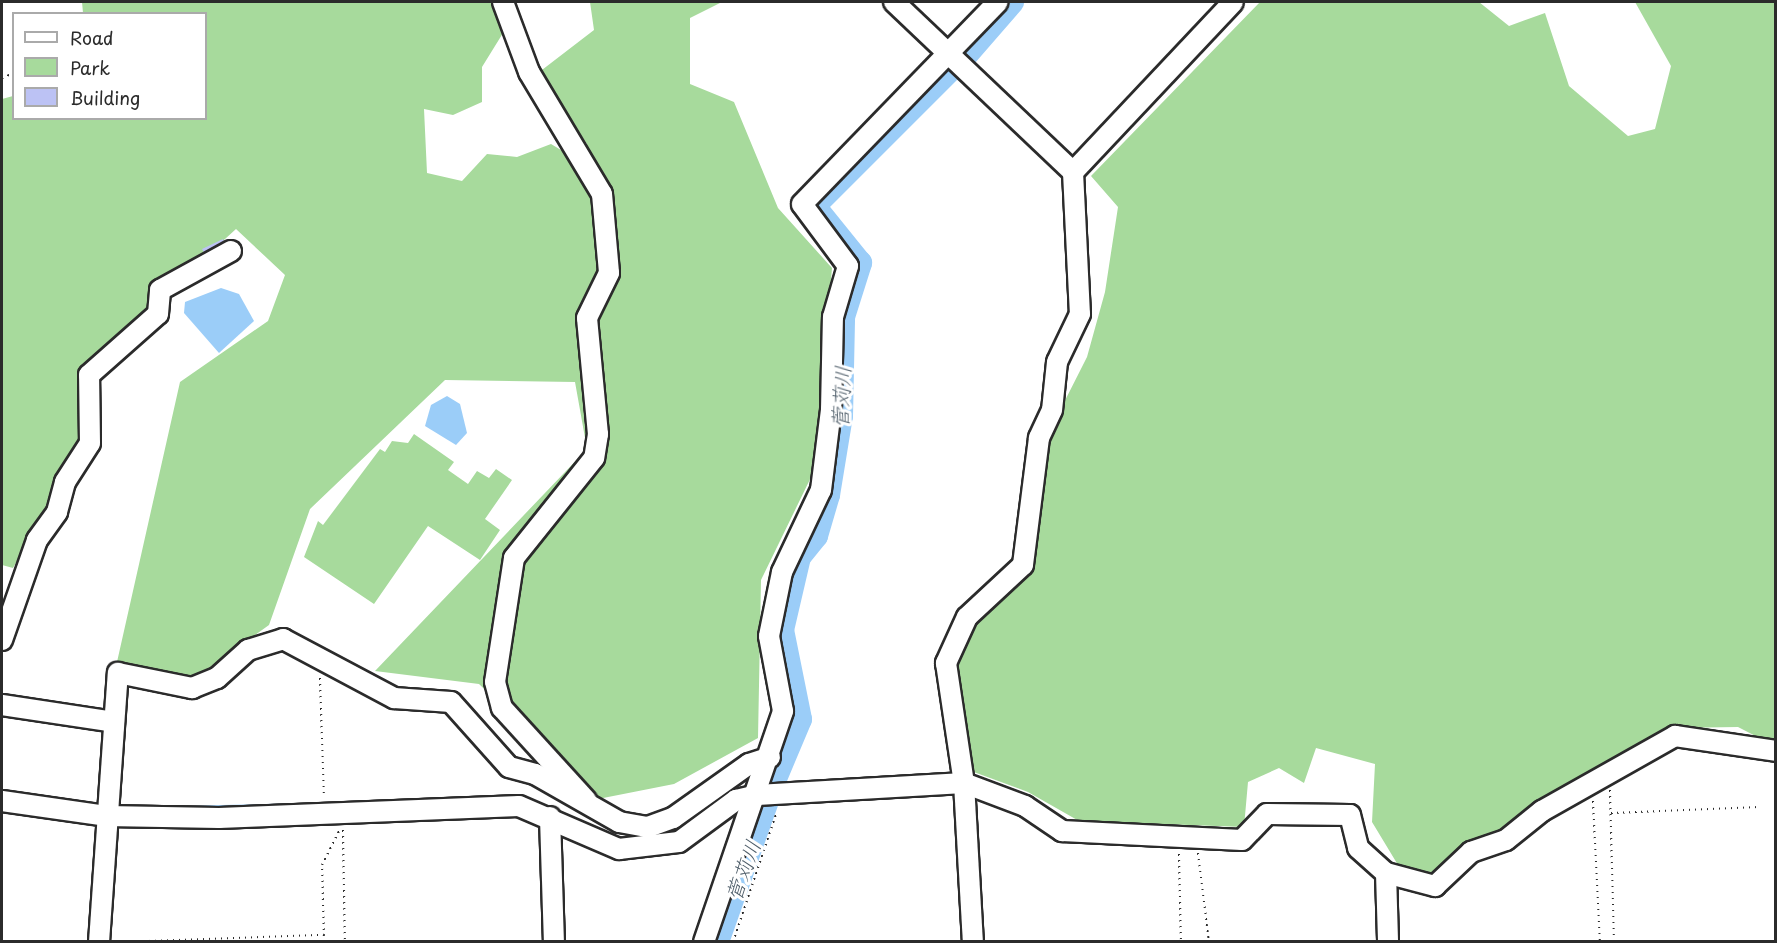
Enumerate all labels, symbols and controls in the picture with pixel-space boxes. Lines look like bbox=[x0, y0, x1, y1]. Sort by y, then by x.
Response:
legend bbox=[12, 12, 207, 120]
text: Road bbox=[70, 24, 114, 51]
text: Park bbox=[70, 54, 110, 81]
text: Building bbox=[70, 84, 140, 111]
water label: 菅苅川 bbox=[826, 365, 854, 429]
water label: 菅苅川 bbox=[719, 836, 765, 904]

